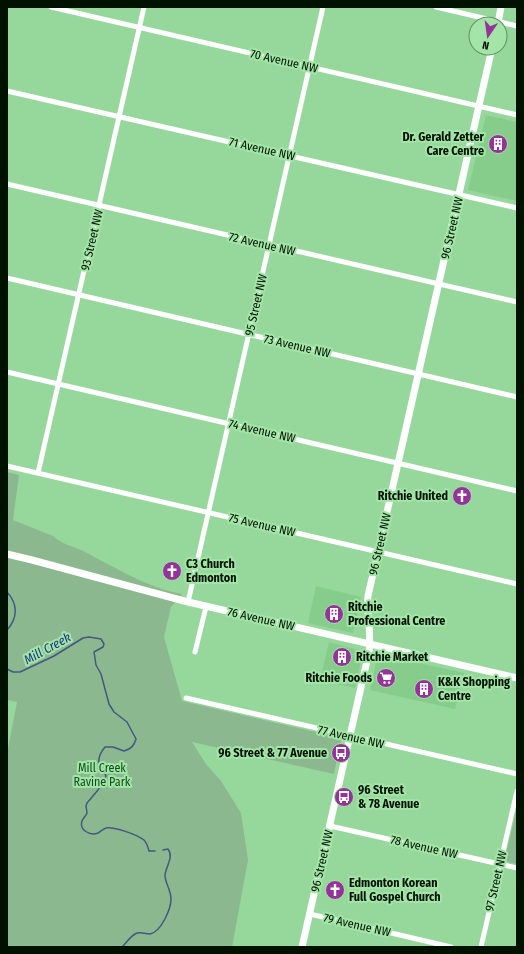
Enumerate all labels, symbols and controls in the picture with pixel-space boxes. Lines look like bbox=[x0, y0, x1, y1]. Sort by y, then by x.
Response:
north arrow bbox=[468, 16, 508, 56]
text: N bbox=[481, 38, 491, 52]
street label: 70 Avenue NW bbox=[249, 46, 319, 76]
place label: Dr. Gerald Zetter Care Centre bbox=[402, 130, 485, 158]
building icon: Dr. Gerald Zetter Care Centre bbox=[487, 133, 509, 155]
street label: 71 Avenue NW bbox=[228, 135, 296, 163]
street label: 96 Street NW bbox=[438, 196, 466, 260]
street label: 93 Street NW bbox=[78, 208, 106, 272]
street label: 72 Avenue NW bbox=[227, 230, 297, 258]
street label: 95 Street NW bbox=[242, 273, 270, 337]
street label: 73 Avenue NW bbox=[262, 332, 332, 360]
street label: 74 Avenue NW bbox=[227, 417, 297, 445]
church icon: Ritchie United bbox=[451, 485, 473, 507]
place label: Ritchie United bbox=[378, 489, 448, 503]
street label: 75 Avenue NW bbox=[227, 511, 297, 539]
street label: 96 Street NW bbox=[366, 512, 394, 576]
place label: C3 Church Edmonton bbox=[186, 557, 237, 585]
church icon: C3 Church Edmonton bbox=[161, 560, 183, 582]
place label: Ritchie Professional Centre bbox=[348, 600, 445, 628]
building icon: Ritchie Professional Centre bbox=[323, 603, 345, 625]
street label: 76 Avenue NW bbox=[226, 604, 296, 634]
water label: Mill Creek bbox=[21, 629, 74, 667]
building icon: Ritchie Market bbox=[331, 646, 353, 668]
place label: Ritchie Market bbox=[356, 650, 429, 664]
supermarket icon: Ritchie Foods bbox=[375, 667, 397, 689]
place label: Ritchie Foods bbox=[305, 671, 373, 685]
place label: K&K Shopping Centre bbox=[438, 675, 510, 703]
building icon: K&K Shopping Centre bbox=[413, 678, 435, 700]
street label: 77 Avenue NW bbox=[316, 723, 386, 751]
bus stop icon: 96 Street & 77 Avenue bbox=[330, 742, 352, 764]
place label: 96 Street & 77 Avenue bbox=[218, 746, 327, 760]
park label: Mill Creek Ravine Park bbox=[74, 761, 131, 789]
place label: 96 Street & 78 Avenue bbox=[358, 783, 419, 811]
bus stop icon: 96 Street & 78 Avenue bbox=[333, 786, 355, 808]
street label: 96 Street NW bbox=[308, 829, 336, 893]
street label: 78 Avenue NW bbox=[389, 832, 459, 862]
street label: 97 Street NW bbox=[482, 849, 510, 913]
place label: Edmonton Korean Full Gospel Church bbox=[349, 876, 441, 904]
church icon: Edmonton Korean Full Gospel Church bbox=[324, 879, 346, 901]
street label: 79 Avenue NW bbox=[322, 910, 392, 940]

